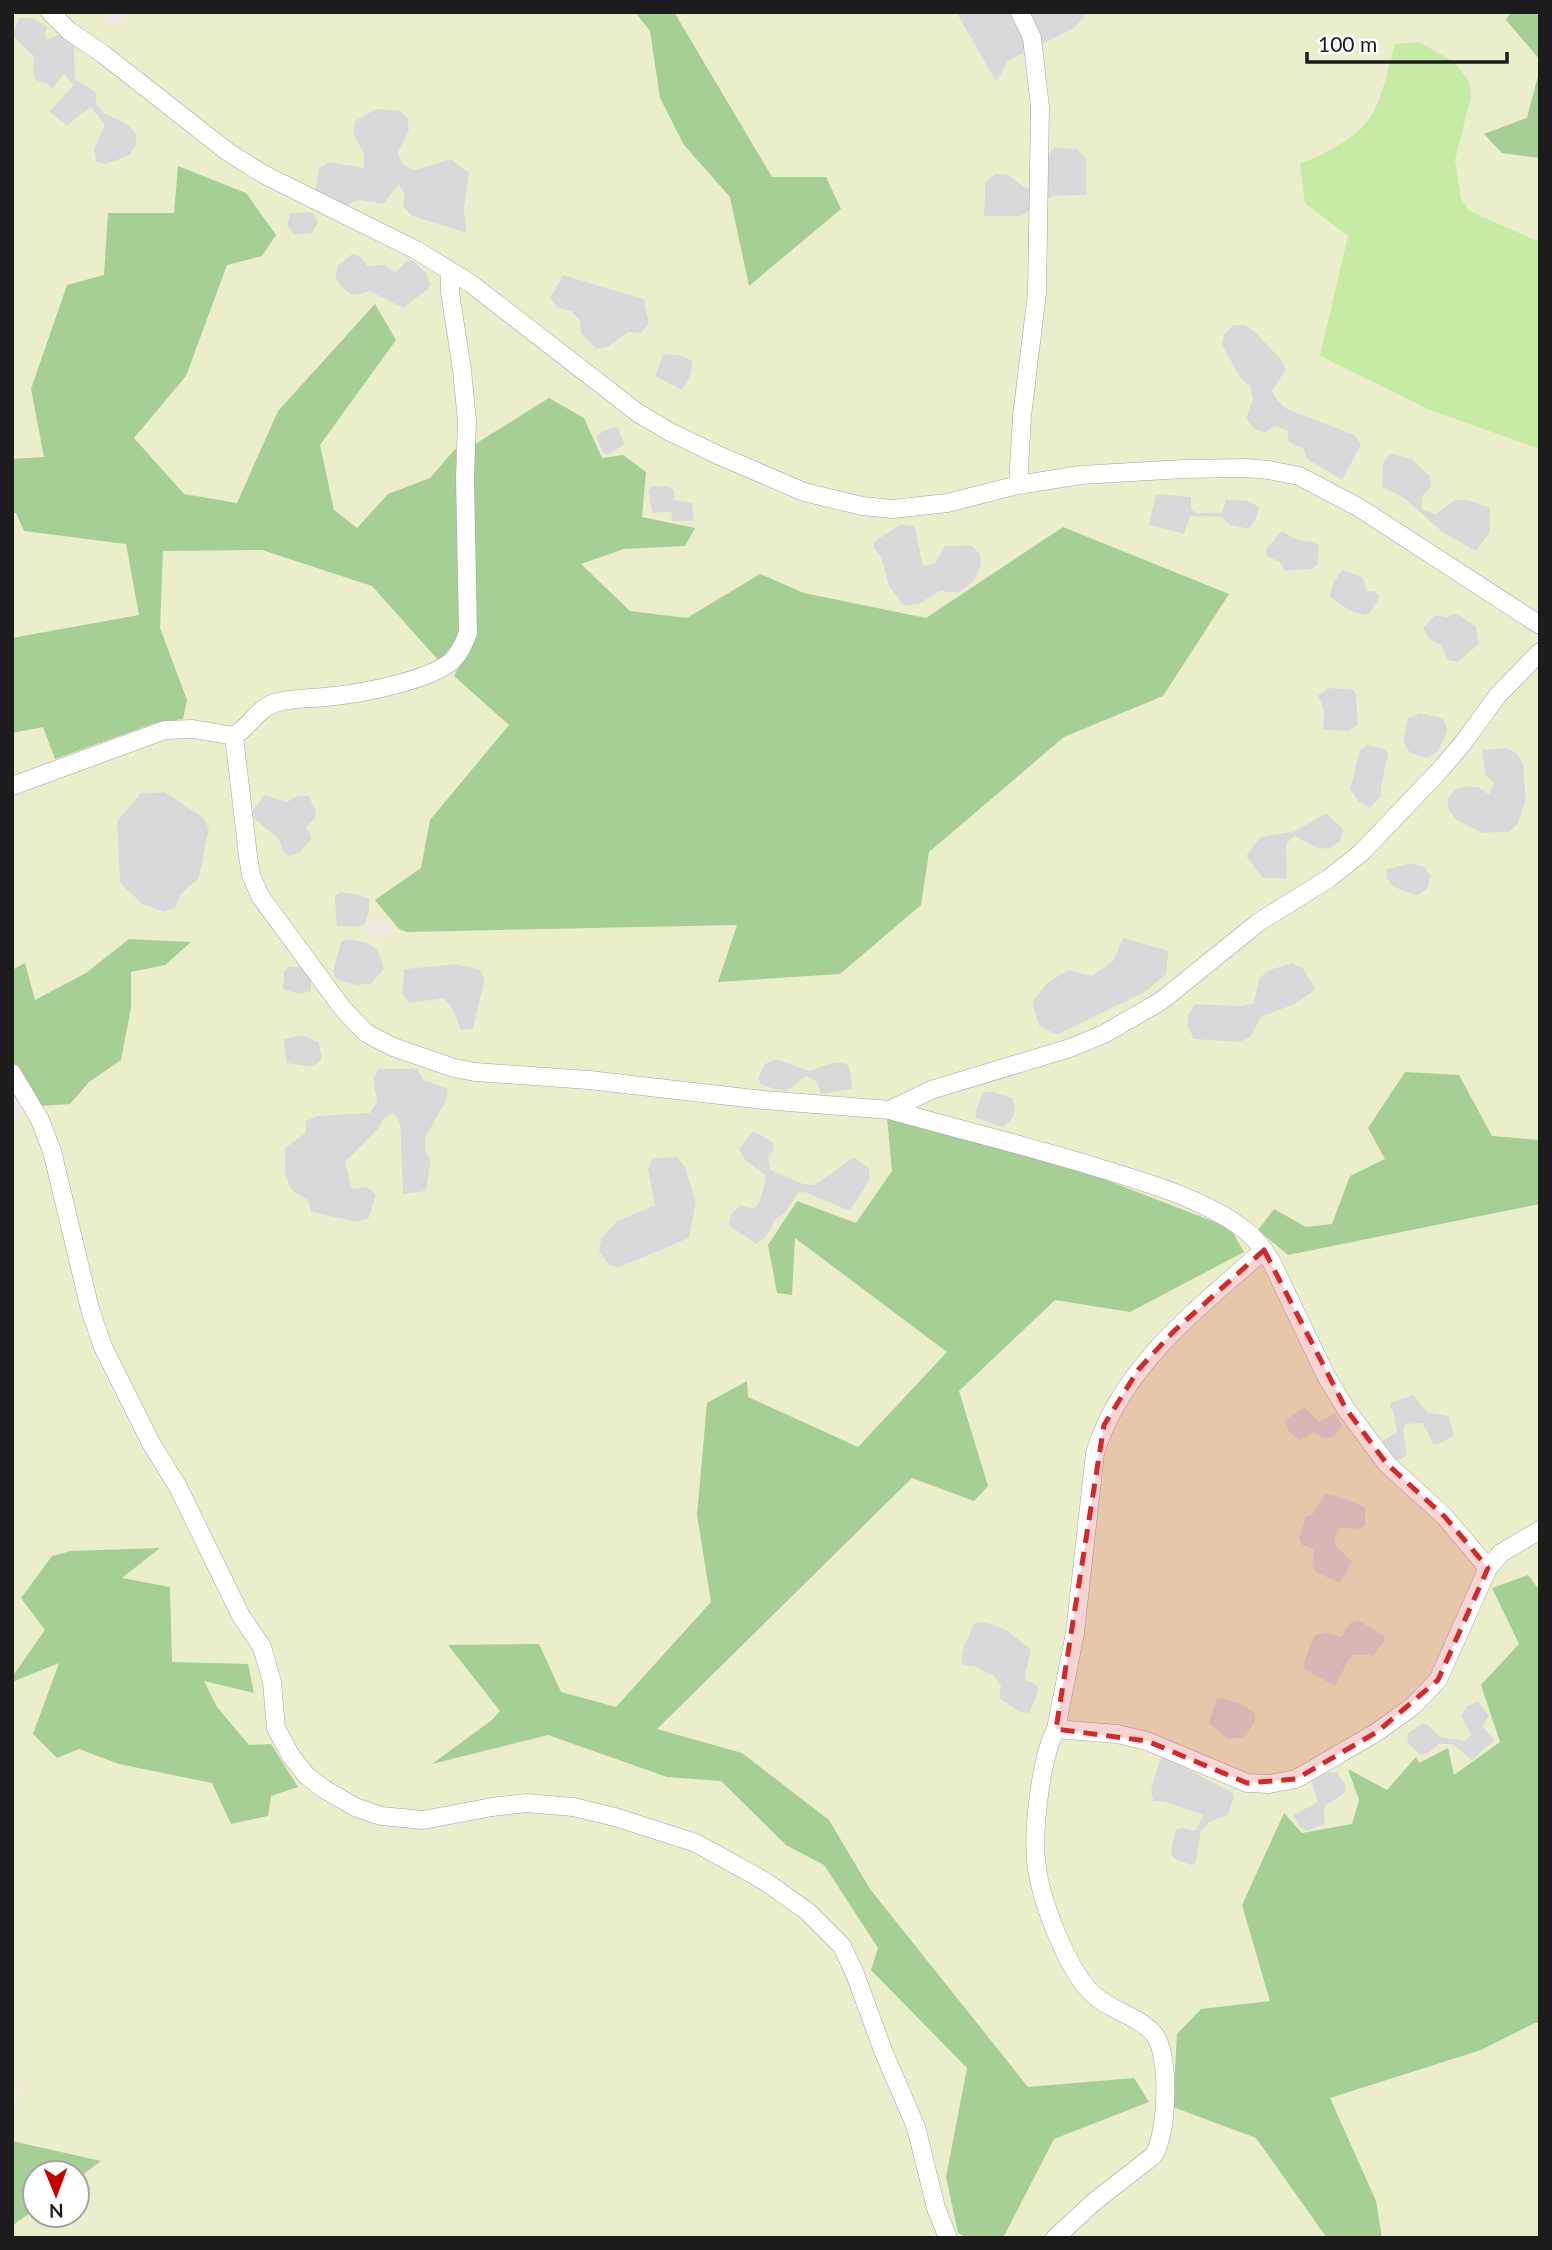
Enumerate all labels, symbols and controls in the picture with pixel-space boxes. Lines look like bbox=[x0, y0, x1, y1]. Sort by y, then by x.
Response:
scale bar bbox=[1307, 21, 1506, 65]
text: 100 m bbox=[1318, 31, 1377, 56]
north arrow bbox=[21, 2159, 91, 2229]
text: N bbox=[49, 2200, 64, 2223]

